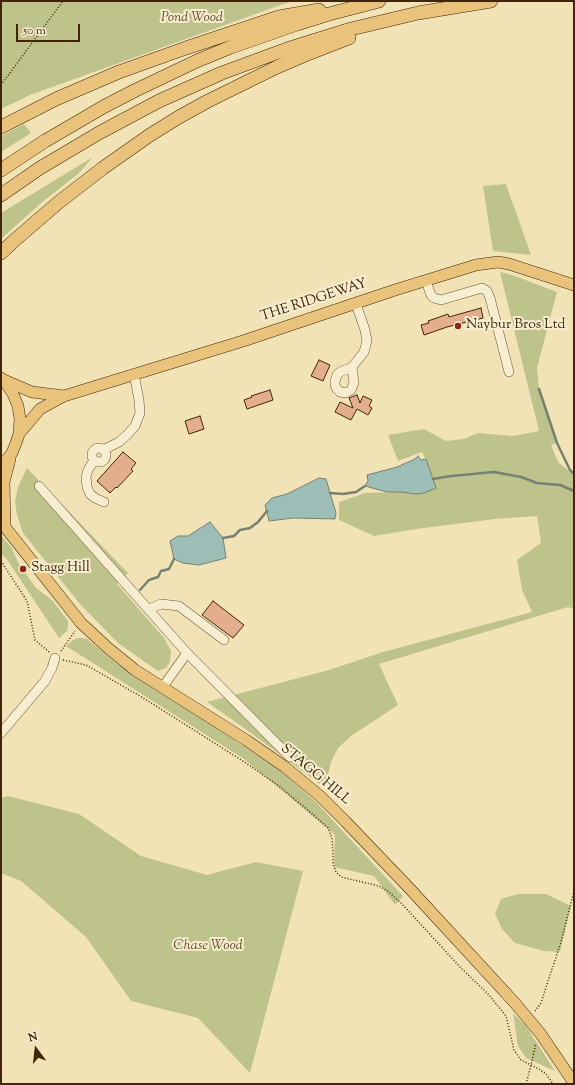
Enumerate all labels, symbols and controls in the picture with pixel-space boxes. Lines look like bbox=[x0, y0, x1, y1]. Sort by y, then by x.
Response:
park label: Pond Wood bbox=[161, 11, 223, 27]
scale bar bbox=[18, 16, 82, 42]
text: 50 m bbox=[23, 22, 46, 40]
street label: THE RIDGEWAY bbox=[259, 276, 369, 326]
place label: Naybur Bros Ltd bbox=[466, 318, 565, 334]
marker: Naybur Bros Ltd bbox=[453, 321, 463, 331]
place label: Stagg Hill bbox=[31, 561, 90, 577]
marker: Stagg Hill bbox=[18, 564, 28, 574]
street label: STAGG HILL bbox=[277, 741, 353, 809]
park label: Chase Wood bbox=[173, 939, 243, 955]
north arrow bbox=[16, 1029, 56, 1069]
text: N bbox=[27, 1029, 39, 1046]

